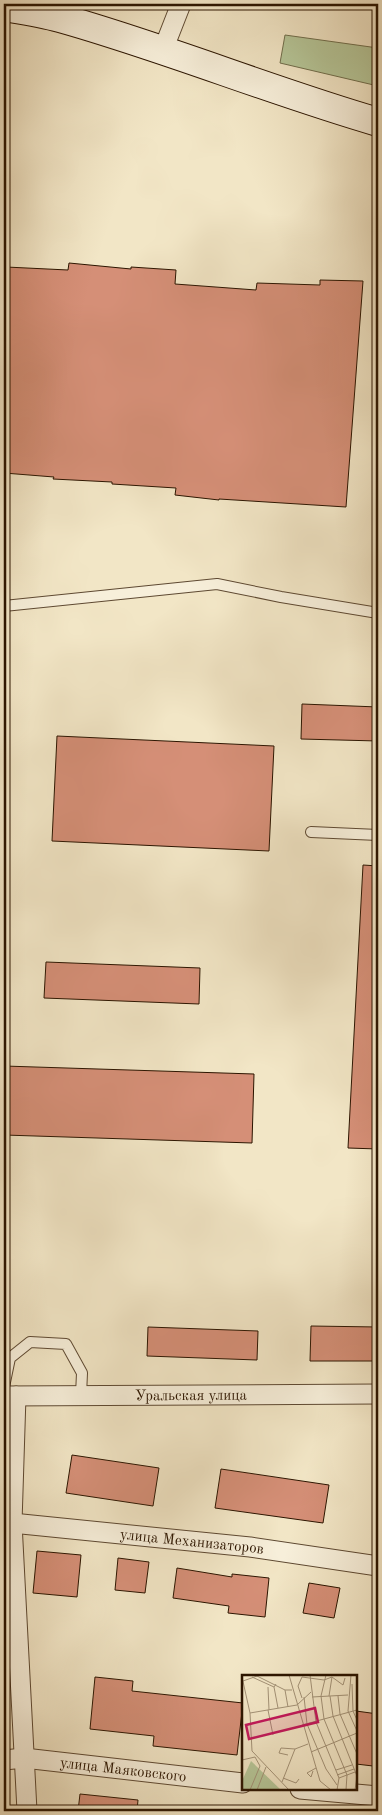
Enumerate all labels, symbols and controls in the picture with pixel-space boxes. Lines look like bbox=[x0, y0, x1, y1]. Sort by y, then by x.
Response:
street label: Уральская улица bbox=[135, 1389, 248, 1404]
street label: улица Механизаторов bbox=[119, 1528, 265, 1558]
inset map bbox=[242, 1675, 357, 1790]
street label: улица Маяковского bbox=[59, 1756, 187, 1785]

